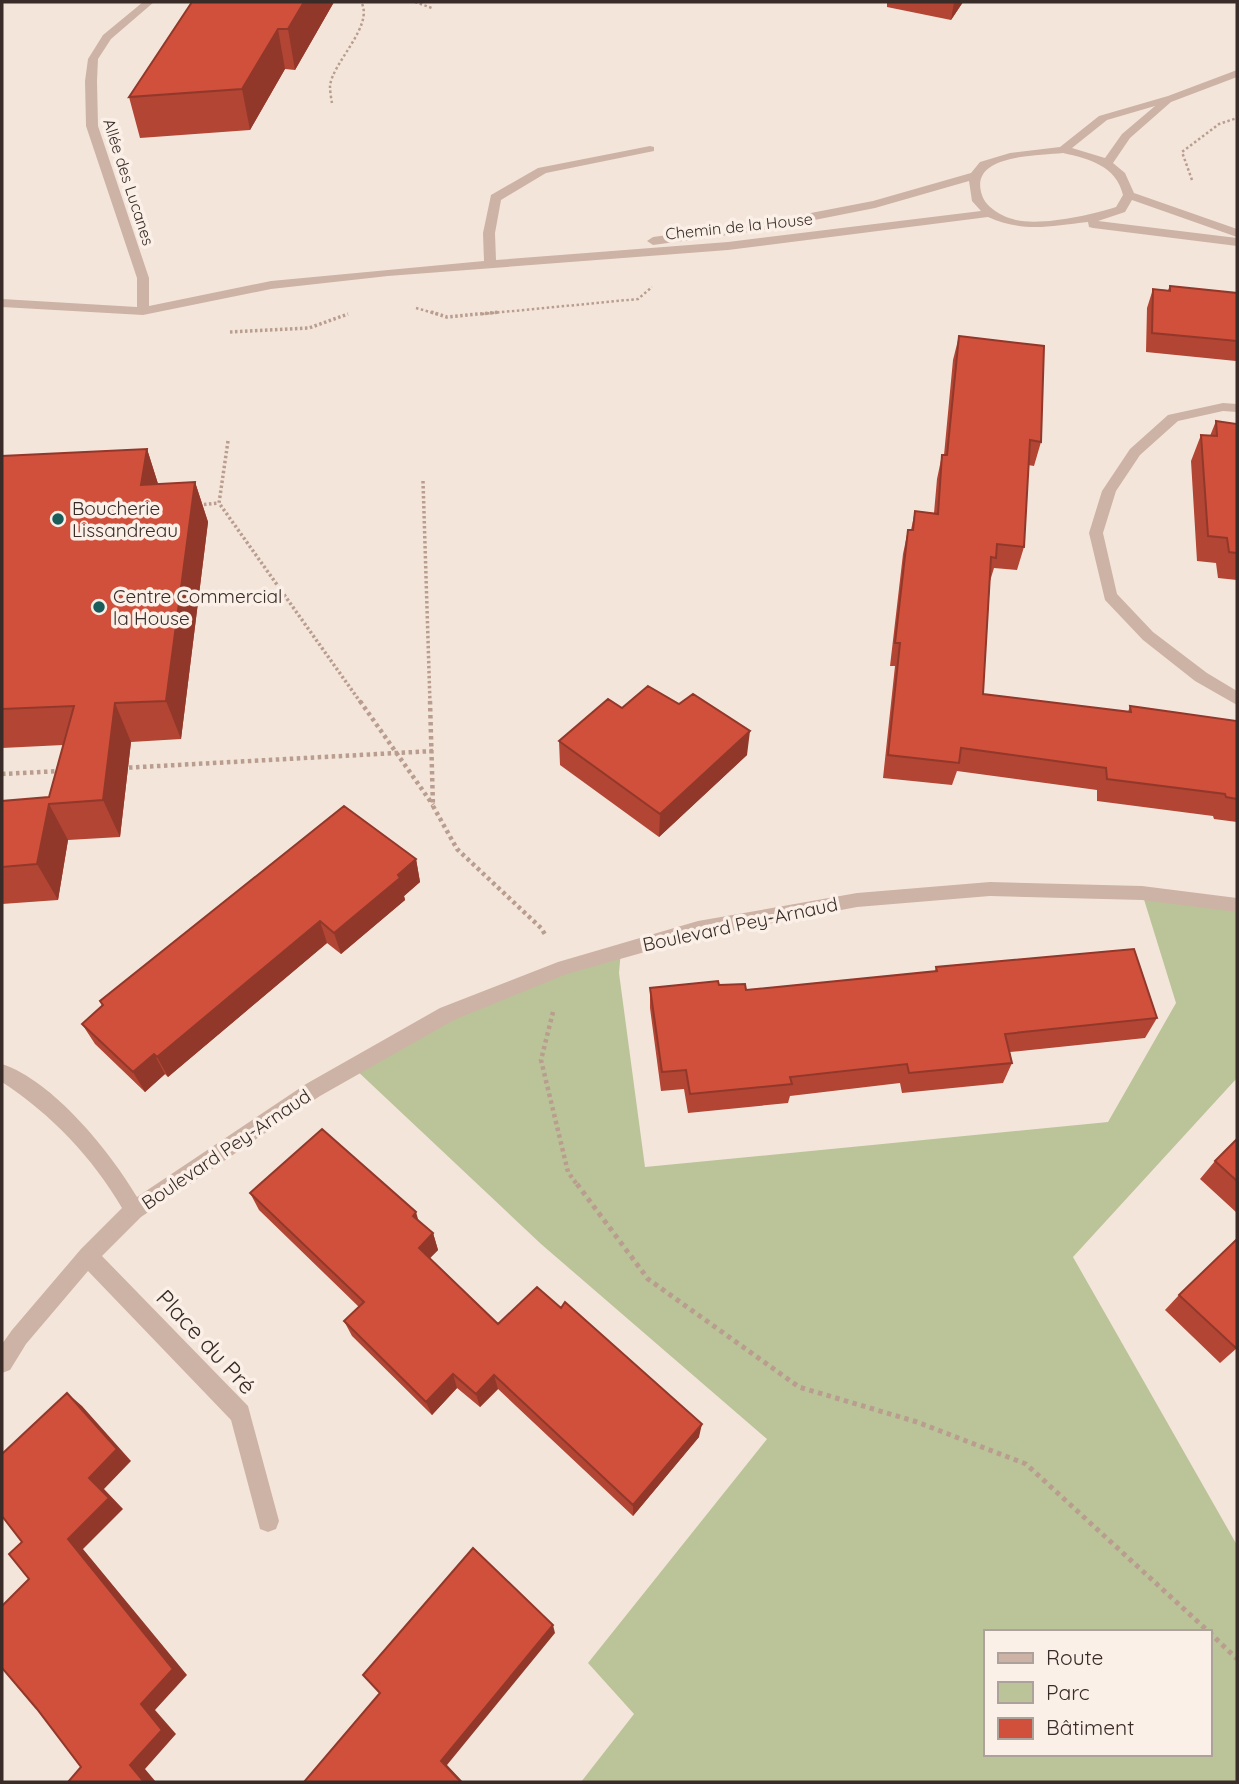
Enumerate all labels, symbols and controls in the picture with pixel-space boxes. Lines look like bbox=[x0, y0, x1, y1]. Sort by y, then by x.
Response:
street label: Allée des Lucanes bbox=[99, 116, 159, 248]
street label: Chemin de la House bbox=[664, 208, 814, 244]
place label: Boucherie Lissandreau bbox=[72, 496, 178, 542]
marker: Boucherie Lissandreau bbox=[50, 511, 66, 527]
place label: Centre Commercial la House bbox=[113, 584, 282, 630]
marker: Centre Commercial la House bbox=[91, 599, 107, 615]
street label: Boulevard Pey-Arnaud bbox=[640, 892, 840, 956]
street label: Boulevard Pey-Arnaud bbox=[137, 1083, 315, 1215]
street label: Place du Pré bbox=[150, 1283, 262, 1400]
legend bbox=[984, 1630, 1211, 1756]
text: Route bbox=[1046, 1644, 1103, 1670]
text: Parc bbox=[1046, 1679, 1090, 1705]
text: Bâtiment bbox=[1046, 1714, 1134, 1740]

